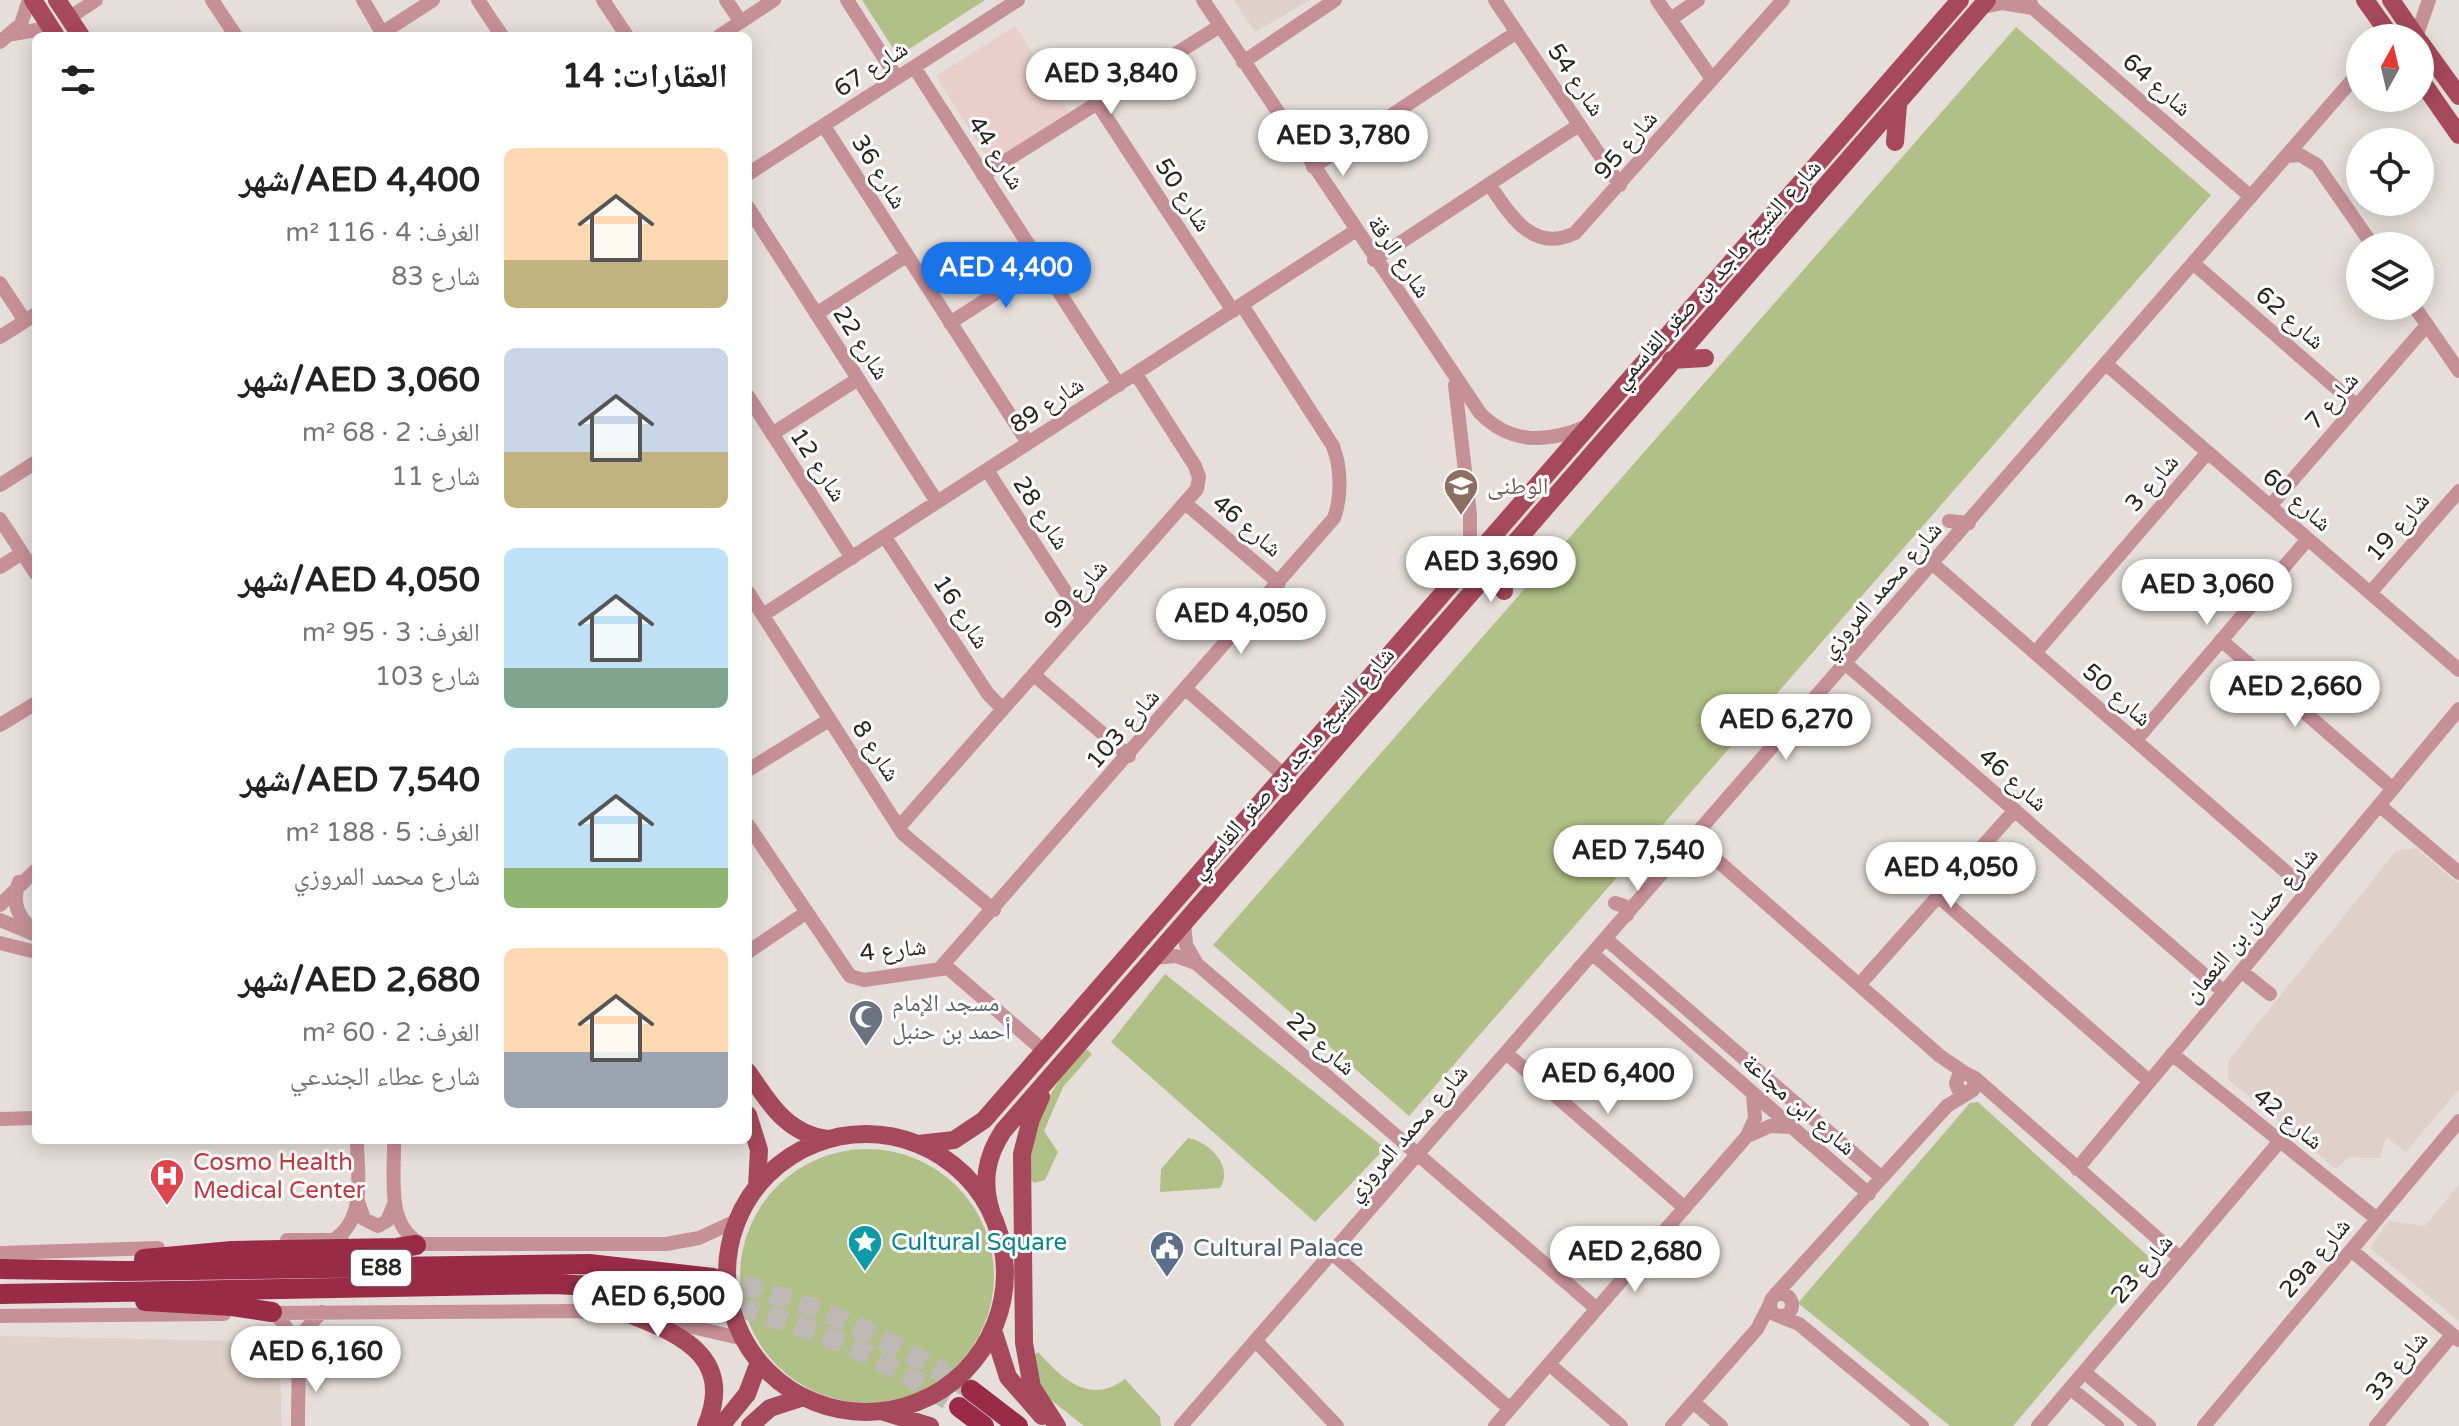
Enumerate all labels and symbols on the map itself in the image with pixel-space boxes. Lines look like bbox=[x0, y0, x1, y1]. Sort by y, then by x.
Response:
north arrow bbox=[2346, 24, 2434, 112]
street label: شارع 67 bbox=[829, 35, 913, 103]
street label: شارع 54 bbox=[1541, 38, 1611, 122]
street label: شارع 64 bbox=[2117, 47, 2197, 123]
pin: AED 3,840 bbox=[1019, 48, 1203, 116]
street label: شارع 95 bbox=[1588, 105, 1664, 185]
pin: AED 3,780 bbox=[1251, 110, 1435, 178]
street label: شارع 44 bbox=[962, 111, 1030, 195]
street label: شارع 36 bbox=[845, 130, 913, 214]
street label: شارع 50 bbox=[1149, 153, 1217, 237]
street label: شارع الشيخ ماجد بن صقر القاسمي bbox=[1606, 153, 1831, 397]
street label: شارع الرقة bbox=[1361, 210, 1437, 304]
pin: AED 4,400 bbox=[914, 242, 1098, 310]
street label: شارع 62 bbox=[2250, 280, 2330, 356]
street label: شارع 22 bbox=[827, 301, 895, 385]
street label: شارع 7 bbox=[2299, 366, 2365, 436]
street label: شارع 89 bbox=[1005, 371, 1089, 439]
street label: شارع 12 bbox=[784, 423, 852, 507]
street label: شارع 3 bbox=[2119, 448, 2185, 518]
street label: شارع 60 bbox=[2257, 462, 2337, 538]
school or university icon: الوطنی bbox=[1442, 467, 1480, 517]
street label: شارع 28 bbox=[1007, 471, 1075, 555]
place label: الوطنی bbox=[1487, 472, 1548, 501]
street label: شارع 19 bbox=[2360, 487, 2436, 567]
street label: شارع 46 bbox=[1206, 489, 1288, 563]
street label: شارع محمد المروزي bbox=[1814, 516, 1951, 667]
pin: AED 3,690 bbox=[1399, 536, 1583, 604]
street label: شارع 99 bbox=[1038, 554, 1114, 634]
pin: AED 3,060 bbox=[2115, 559, 2299, 627]
street label: شارع 16 bbox=[927, 570, 995, 654]
pin: AED 4,050 bbox=[1149, 588, 1333, 656]
street label: شارع الشيخ ماجد بن صقر القاسمي bbox=[1183, 641, 1404, 888]
street label: شارع 50 bbox=[2077, 657, 2157, 733]
pin: AED 2,660 bbox=[2203, 661, 2387, 729]
street label: شارع 103 bbox=[1080, 683, 1166, 775]
pin: AED 6,270 bbox=[1694, 694, 1878, 762]
street label: شارع 8 bbox=[846, 715, 906, 787]
street label: شارع 46 bbox=[1973, 742, 2053, 818]
pin: AED 7,540 bbox=[1546, 825, 1730, 893]
street label: شارع حسان بن النعمان bbox=[2178, 841, 2324, 1009]
pin: AED 4,050 bbox=[1859, 842, 2043, 910]
street label: شارع 4 bbox=[858, 932, 928, 968]
place label: مسجد الإمام أحمد بن حنبل bbox=[892, 989, 1011, 1046]
mosque icon: مسجد الإمام أحمد بن حنبل bbox=[847, 998, 885, 1048]
street label: شارع 22 bbox=[1281, 1006, 1361, 1082]
pin: AED 6,400 bbox=[1516, 1048, 1700, 1116]
street label: شارع ابن مجاعة bbox=[1736, 1048, 1862, 1162]
street label: شارع محمد المروزي bbox=[1340, 1059, 1477, 1210]
street label: شارع 42 bbox=[2247, 1082, 2329, 1156]
place label: Cosmo Health Medical Center bbox=[193, 1148, 366, 1205]
hospital icon: Cosmo Health Medical Center bbox=[148, 1157, 186, 1207]
street label: 29a شارع bbox=[2273, 1212, 2357, 1304]
place icon: Cultural Square bbox=[846, 1223, 884, 1273]
pin: AED 2,680 bbox=[1543, 1226, 1727, 1294]
place label: Cultural Square bbox=[891, 1228, 1067, 1257]
street label: شارع 23 bbox=[2105, 1228, 2179, 1310]
public building icon: Cultural Palace bbox=[1148, 1229, 1186, 1279]
place label: Cultural Palace bbox=[1193, 1234, 1363, 1263]
road number: E88 bbox=[351, 1250, 411, 1286]
pin: AED 6,500 bbox=[566, 1271, 750, 1339]
street label: شارع 33 bbox=[2360, 1325, 2434, 1407]
pin: AED 6,160 bbox=[224, 1326, 408, 1394]

